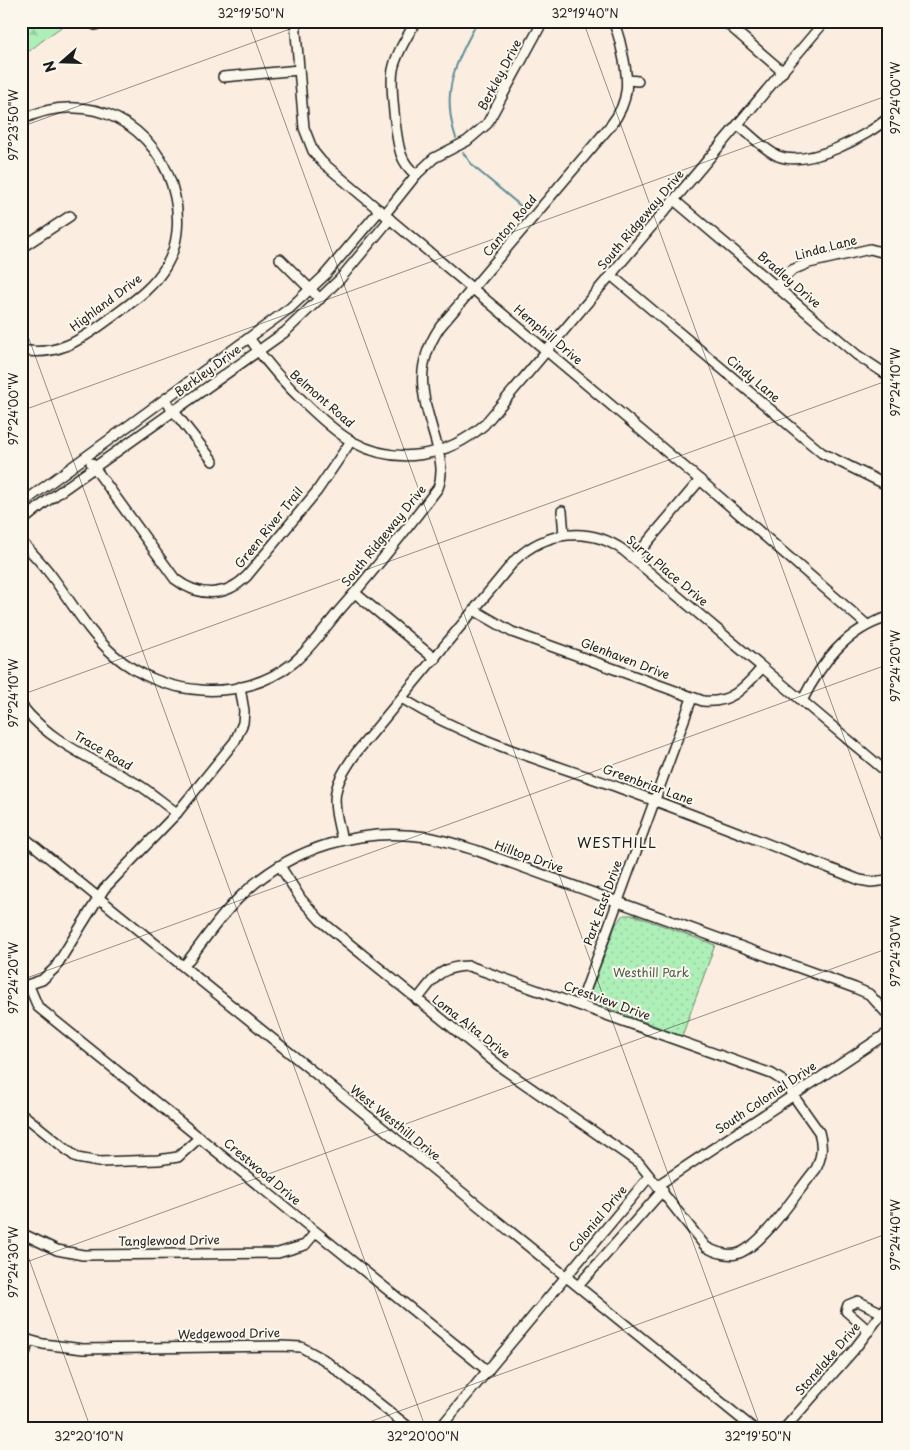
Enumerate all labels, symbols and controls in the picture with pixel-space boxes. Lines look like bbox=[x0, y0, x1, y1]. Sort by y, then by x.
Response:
text: 32°19'50"N bbox=[218, 4, 284, 22]
text: 32°19'40"N bbox=[551, 4, 619, 22]
street label: Berkley Drive bbox=[473, 36, 525, 113]
north arrow bbox=[38, 38, 88, 88]
text: N bbox=[38, 58, 61, 75]
text: 97°24'00"W bbox=[886, 61, 904, 134]
text: 97°23'50"W bbox=[4, 89, 22, 161]
street label: South Ridgeway Drive bbox=[593, 165, 688, 273]
street label: Canton Road bbox=[478, 190, 541, 260]
street label: Linda Lane bbox=[793, 230, 859, 264]
street label: Bradley Drive bbox=[754, 247, 825, 312]
street label: Highland Drive bbox=[66, 269, 145, 335]
street label: Hemphill Drive bbox=[510, 300, 587, 368]
street label: Berkley Drive bbox=[171, 340, 244, 400]
text: 97°24'10"W bbox=[886, 347, 904, 417]
street label: Cindy Lane bbox=[723, 350, 784, 406]
street label: Belmont Road bbox=[286, 365, 359, 431]
text: 97°24'00"W bbox=[4, 372, 22, 445]
street label: South Ridgeway Drive bbox=[337, 481, 430, 590]
street label: Green River Trail bbox=[230, 483, 307, 572]
street label: Surry Place Drive bbox=[623, 531, 712, 610]
text: 97°24'20"W bbox=[886, 629, 904, 702]
street label: Glenhaven Drive bbox=[578, 633, 672, 683]
text: 97°24'10"W bbox=[4, 658, 22, 728]
street label: Trace Road bbox=[71, 726, 136, 774]
street label: Greenbriar Lane bbox=[600, 759, 697, 809]
district label: WESTHILL bbox=[577, 832, 657, 853]
street label: Hilltop Drive bbox=[492, 835, 566, 877]
street label: Park East Drive bbox=[578, 857, 626, 948]
text: 97°24'30"W bbox=[886, 914, 904, 987]
text: 97°24'20"W bbox=[4, 941, 22, 1014]
park label: Westhill Park bbox=[613, 963, 689, 981]
street label: Crestview Drive bbox=[561, 976, 653, 1024]
street label: Loma Alta Drive bbox=[429, 990, 515, 1062]
street label: South Colonial Drive bbox=[711, 1057, 819, 1138]
street label: West Westhill Drive bbox=[346, 1080, 445, 1164]
street label: Crestwood Drive bbox=[220, 1134, 305, 1209]
street label: Colonial Drive bbox=[564, 1181, 631, 1256]
text: 97°24'40"W bbox=[886, 1199, 904, 1271]
text: 97°24'30"W bbox=[4, 1225, 22, 1298]
street label: Tanglewood Drive bbox=[118, 1230, 220, 1250]
street label: Stonelake Drive bbox=[790, 1318, 864, 1399]
street label: Wedgewood Drive bbox=[178, 1323, 280, 1343]
text: 32°20'10"N bbox=[54, 1427, 124, 1445]
text: 32°20'00"N bbox=[387, 1427, 459, 1445]
text: 32°19'50"N bbox=[725, 1427, 791, 1445]

